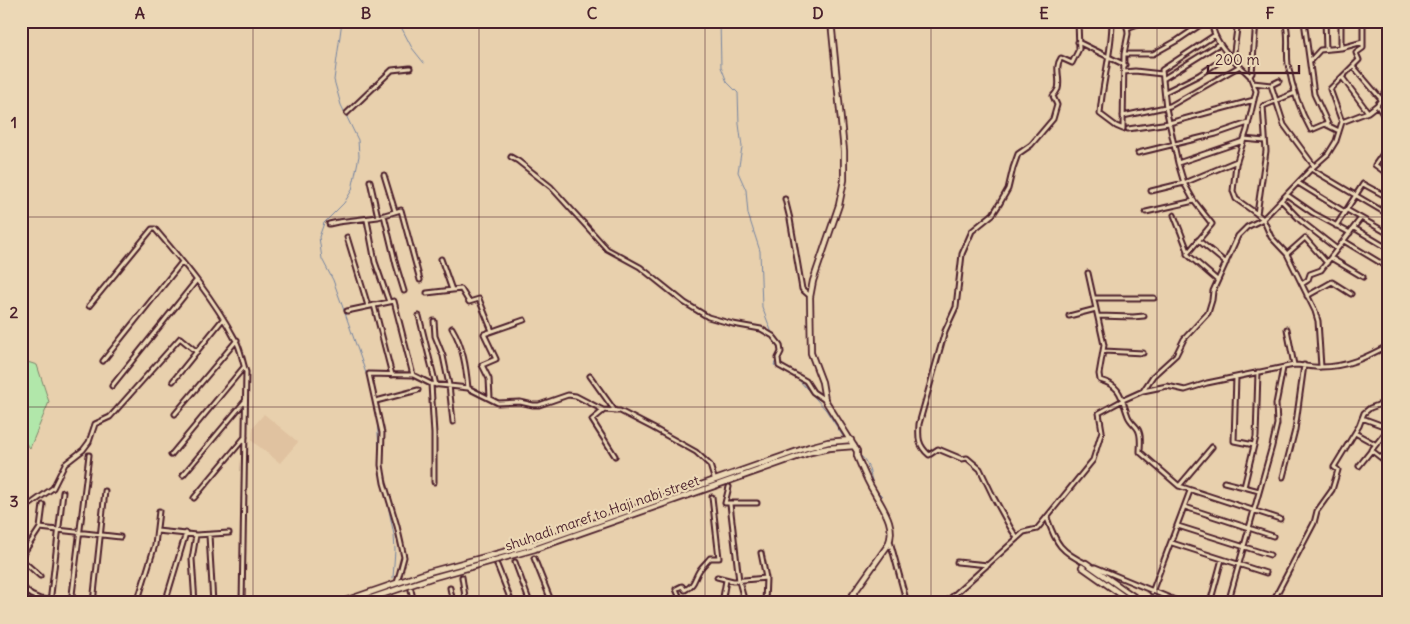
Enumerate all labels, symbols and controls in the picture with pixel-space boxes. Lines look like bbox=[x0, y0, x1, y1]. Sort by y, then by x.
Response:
text: A bbox=[135, 3, 145, 23]
text: B bbox=[361, 3, 372, 23]
text: C bbox=[587, 3, 598, 23]
text: D bbox=[812, 3, 824, 23]
text: E bbox=[1039, 3, 1049, 23]
text: F bbox=[1265, 3, 1275, 23]
scale bar bbox=[1208, 42, 1299, 74]
text: 200 m bbox=[1215, 50, 1260, 69]
text: 1 bbox=[11, 112, 17, 132]
text: 2 bbox=[10, 302, 19, 322]
street label: shuhadi maref to Haji nabi street bbox=[502, 471, 702, 555]
text: 3 bbox=[9, 491, 19, 511]

